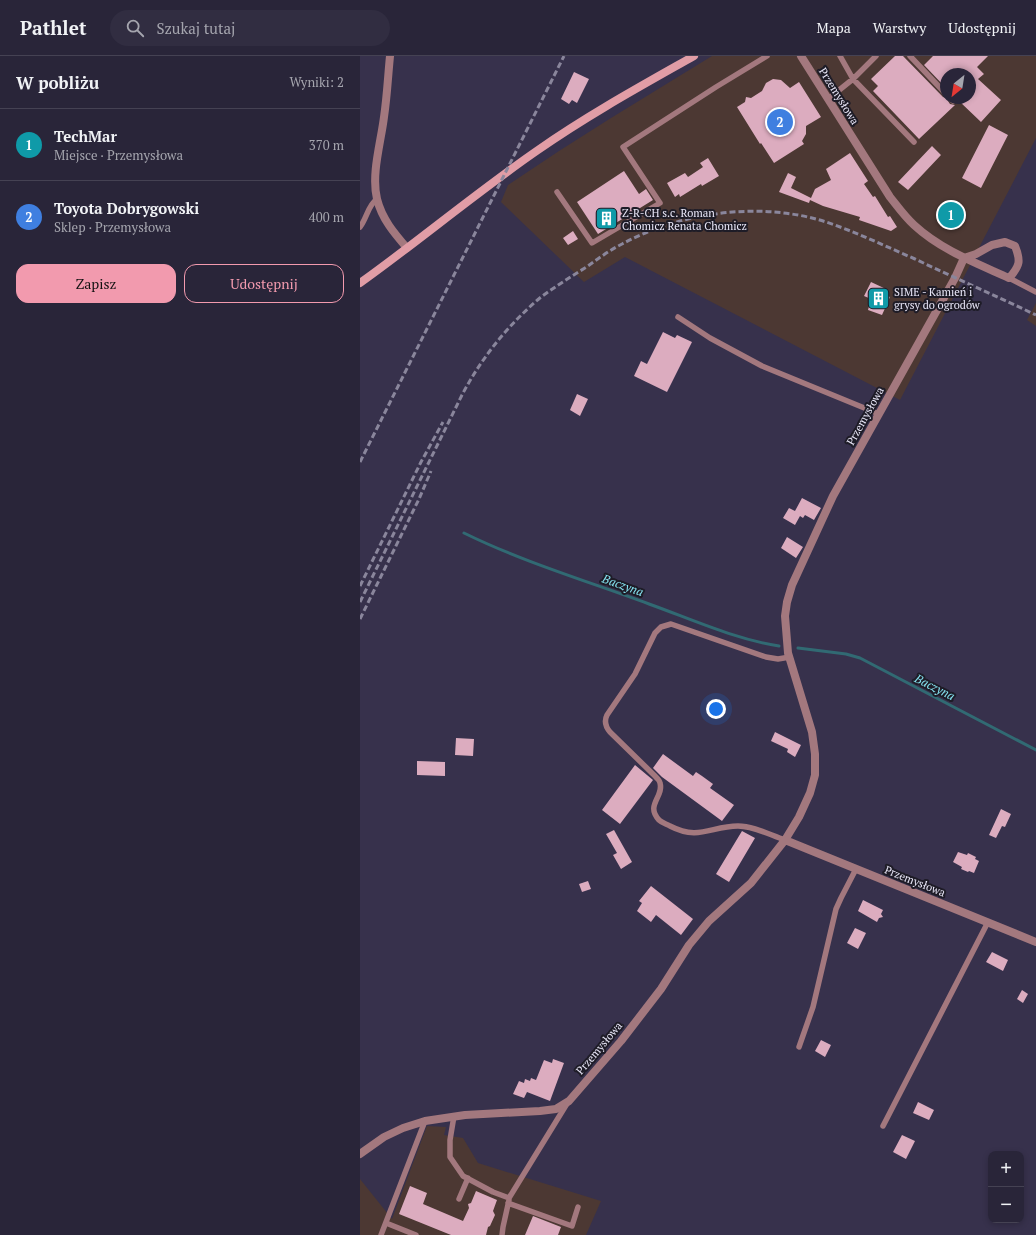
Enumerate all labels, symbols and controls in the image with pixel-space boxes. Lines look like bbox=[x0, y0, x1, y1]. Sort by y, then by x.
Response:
search box bbox=[110, 10, 390, 46]
text: Pathlet bbox=[20, 15, 86, 40]
icon: search bbox=[124, 17, 146, 39]
text: Szukaj tutaj bbox=[156, 18, 235, 38]
text: Mapa bbox=[817, 18, 851, 37]
text: Warstwy bbox=[873, 18, 926, 37]
text: Udostępnij bbox=[948, 18, 1016, 37]
street label: Przemysłowa bbox=[816, 65, 862, 127]
north arrow bbox=[940, 68, 976, 104]
text: W pobliżu bbox=[16, 71, 99, 94]
text: Wyniki: 2 bbox=[289, 73, 344, 91]
pin: 2 bbox=[767, 107, 793, 137]
text: TechMar bbox=[54, 126, 117, 146]
text: 1 bbox=[25, 136, 33, 154]
text: 370 m bbox=[309, 136, 344, 154]
text: Miejsce · Przemysłowa bbox=[54, 146, 183, 164]
text: Toyota Dobrygowski bbox=[54, 198, 199, 218]
pin: 1 bbox=[938, 200, 964, 230]
building icon: Z-R-CH s.c. Roman Chomicz Renata Chomicz bbox=[593, 206, 619, 232]
place label: Z-R-CH s.c. Roman Chomicz Renata Chomicz bbox=[622, 206, 747, 233]
text: 2 bbox=[25, 208, 33, 226]
text: 400 m bbox=[309, 208, 344, 226]
text: Sklep · Przemysłowa bbox=[54, 218, 171, 236]
button: Zapisz bbox=[16, 264, 176, 303]
button: Udostępnij bbox=[184, 264, 344, 303]
building icon: SIME - Kamień i grysy do ogrodów bbox=[866, 285, 892, 311]
place label: SIME - Kamień i grysy do ogrodów bbox=[894, 285, 981, 312]
street label: Przemysłowa bbox=[843, 384, 887, 448]
water label: Baczyna bbox=[599, 570, 646, 599]
water label: Baczyna bbox=[912, 670, 957, 703]
your location bbox=[706, 699, 726, 719]
street label: Przemysłowa bbox=[883, 862, 948, 900]
street label: Przemysłowa bbox=[573, 1018, 625, 1077]
map controls bbox=[988, 1151, 1024, 1223]
button: + bbox=[988, 1151, 1024, 1187]
button: − bbox=[988, 1187, 1024, 1223]

